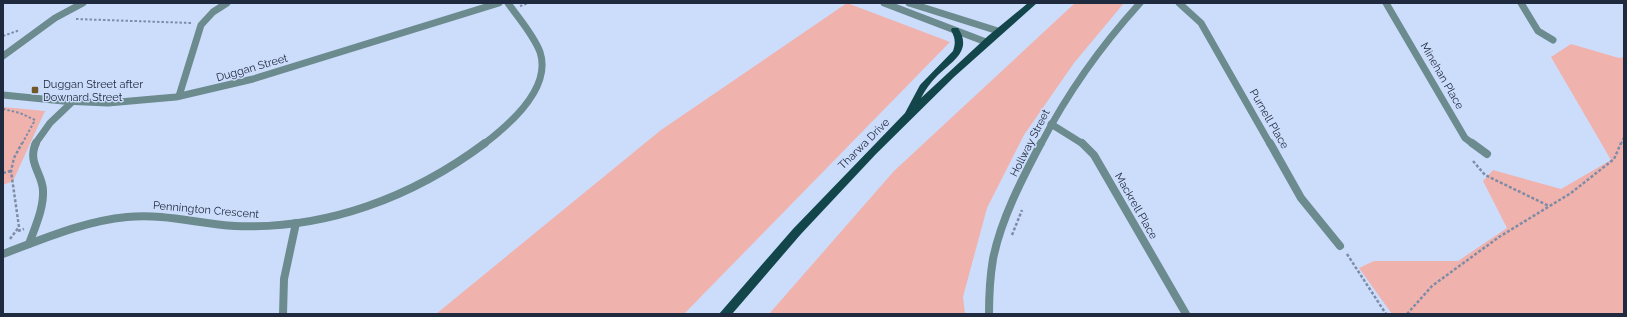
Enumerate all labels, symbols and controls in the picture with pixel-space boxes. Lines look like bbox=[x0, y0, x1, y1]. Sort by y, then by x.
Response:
street label: Minehan Place bbox=[1418, 40, 1467, 112]
street label: Duggan Street bbox=[215, 52, 290, 84]
place label: Duggan Street after Downard Street bbox=[43, 78, 143, 104]
marker: Duggan Street after Downard Street bbox=[30, 85, 40, 95]
street label: Purnell Place bbox=[1247, 87, 1292, 152]
street label: Hollway Street bbox=[1007, 107, 1053, 179]
street label: Tharwa Drive bbox=[836, 115, 893, 172]
street label: Mackrell Place bbox=[1112, 171, 1160, 242]
street label: Pennington Crescent bbox=[152, 199, 260, 221]

